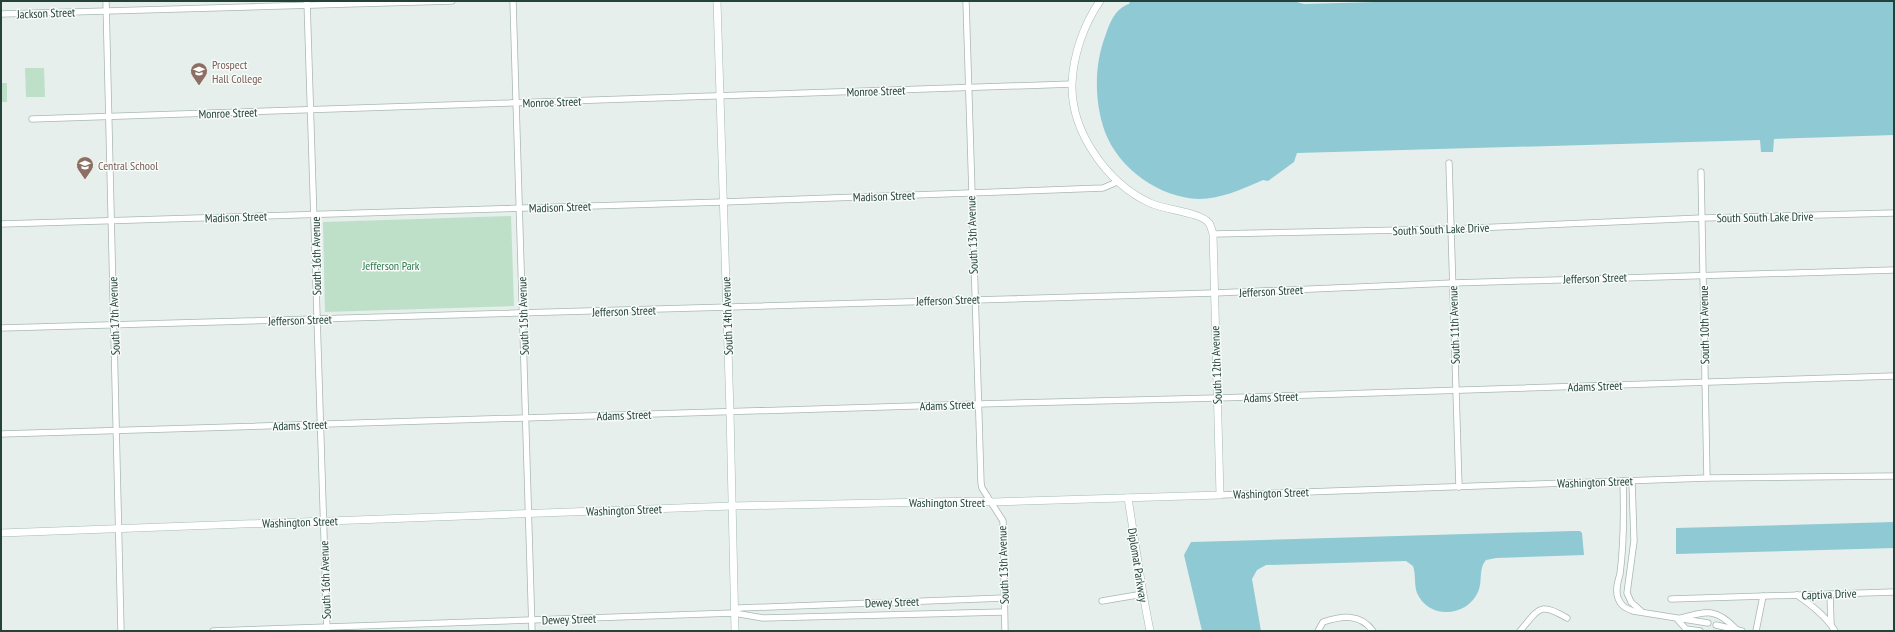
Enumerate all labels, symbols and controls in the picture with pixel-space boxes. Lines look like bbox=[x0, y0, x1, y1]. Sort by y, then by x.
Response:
street label: Jackson Street bbox=[15, 4, 76, 22]
place label: Prospect Hall College bbox=[212, 57, 262, 86]
school or university icon: Prospect Hall College bbox=[189, 61, 209, 86]
street label: Monroe Street bbox=[846, 82, 906, 100]
street label: Monroe Street bbox=[522, 93, 582, 111]
street label: Monroe Street bbox=[198, 104, 258, 122]
school or university icon: Central School bbox=[75, 155, 95, 180]
place label: Central School bbox=[98, 158, 158, 173]
street label: Madison Street bbox=[853, 187, 916, 205]
street label: South 13th Avenue bbox=[963, 195, 981, 275]
street label: Madison Street bbox=[529, 198, 592, 216]
street label: Madison Street bbox=[205, 208, 268, 226]
street label: South South Lake Drive bbox=[1716, 209, 1814, 225]
street label: South 16th Avenue bbox=[308, 217, 324, 295]
street label: South South Lake Drive bbox=[1392, 220, 1490, 238]
park label: Jefferson Park bbox=[361, 258, 420, 273]
street label: Jefferson Street bbox=[1562, 269, 1628, 287]
street label: South 17th Avenue bbox=[105, 276, 123, 355]
street label: South 15th Avenue bbox=[514, 276, 532, 356]
street label: South 14th Avenue bbox=[718, 276, 736, 356]
street label: Jefferson Street bbox=[1238, 282, 1304, 300]
street label: South 11th Avenue bbox=[1445, 285, 1463, 365]
street label: South 10th Avenue bbox=[1696, 286, 1712, 364]
street label: Jefferson Street bbox=[915, 291, 981, 309]
street label: Jefferson Street bbox=[591, 302, 657, 320]
street label: Jefferson Street bbox=[267, 311, 333, 329]
street label: South 12th Avenue bbox=[1207, 325, 1225, 405]
street label: Adams Street bbox=[1567, 378, 1623, 394]
street label: Adams Street bbox=[1243, 389, 1299, 405]
street label: Adams Street bbox=[919, 397, 975, 413]
street label: Adams Street bbox=[596, 407, 652, 423]
street label: Adams Street bbox=[272, 417, 328, 433]
street label: Washington Street bbox=[1557, 473, 1634, 491]
street label: Washington Street bbox=[1233, 484, 1310, 502]
street label: Washington Street bbox=[909, 495, 986, 510]
street label: Washington Street bbox=[586, 501, 663, 519]
street label: Washington Street bbox=[262, 513, 339, 531]
street label: South 13th Avenue bbox=[994, 525, 1012, 605]
street label: Diplomat Parkway bbox=[1125, 527, 1151, 604]
street label: South 16th Avenue bbox=[316, 540, 334, 620]
street label: Captiva Drive bbox=[1801, 586, 1857, 602]
street label: Dewey Street bbox=[865, 594, 920, 610]
street label: Dewey Street bbox=[542, 611, 597, 627]

